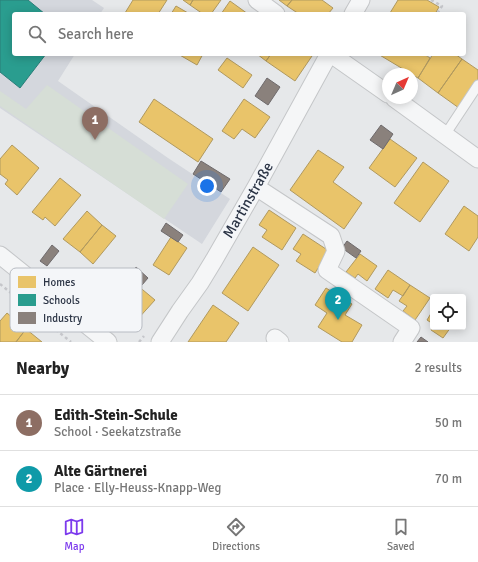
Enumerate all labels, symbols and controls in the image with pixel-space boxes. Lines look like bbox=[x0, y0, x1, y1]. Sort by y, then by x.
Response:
search box bbox=[12, 12, 466, 56]
icon: search bbox=[26, 23, 48, 45]
text: Search here bbox=[58, 25, 134, 43]
north arrow bbox=[382, 68, 418, 104]
pin: 1 bbox=[82, 107, 108, 140]
street label: Martinstraße bbox=[219, 159, 277, 241]
your location bbox=[197, 176, 217, 196]
legend bbox=[10, 268, 142, 332]
text: Homes bbox=[43, 276, 75, 289]
pin: 2 bbox=[325, 287, 351, 320]
text: Schools bbox=[43, 294, 80, 307]
map controls bbox=[430, 294, 466, 330]
button: locate bbox=[430, 294, 466, 330]
text: Industry bbox=[43, 312, 83, 325]
text: Nearby bbox=[16, 358, 69, 379]
text: 2 results bbox=[414, 360, 462, 376]
text: Edith-Stein-Schule bbox=[54, 406, 178, 424]
text: 1 bbox=[25, 415, 33, 431]
text: 50 m bbox=[435, 415, 462, 431]
text: School · Seekatzstraße bbox=[54, 424, 181, 440]
text: Alte Gärtnerei bbox=[54, 462, 147, 480]
text: 2 bbox=[25, 471, 33, 487]
text: 70 m bbox=[435, 471, 462, 487]
text: Place · Elly-Heuss-Knapp-Weg bbox=[54, 480, 221, 496]
tab: Map bbox=[63, 516, 85, 553]
tab: Directions bbox=[212, 516, 260, 553]
tab: Saved bbox=[387, 516, 415, 553]

